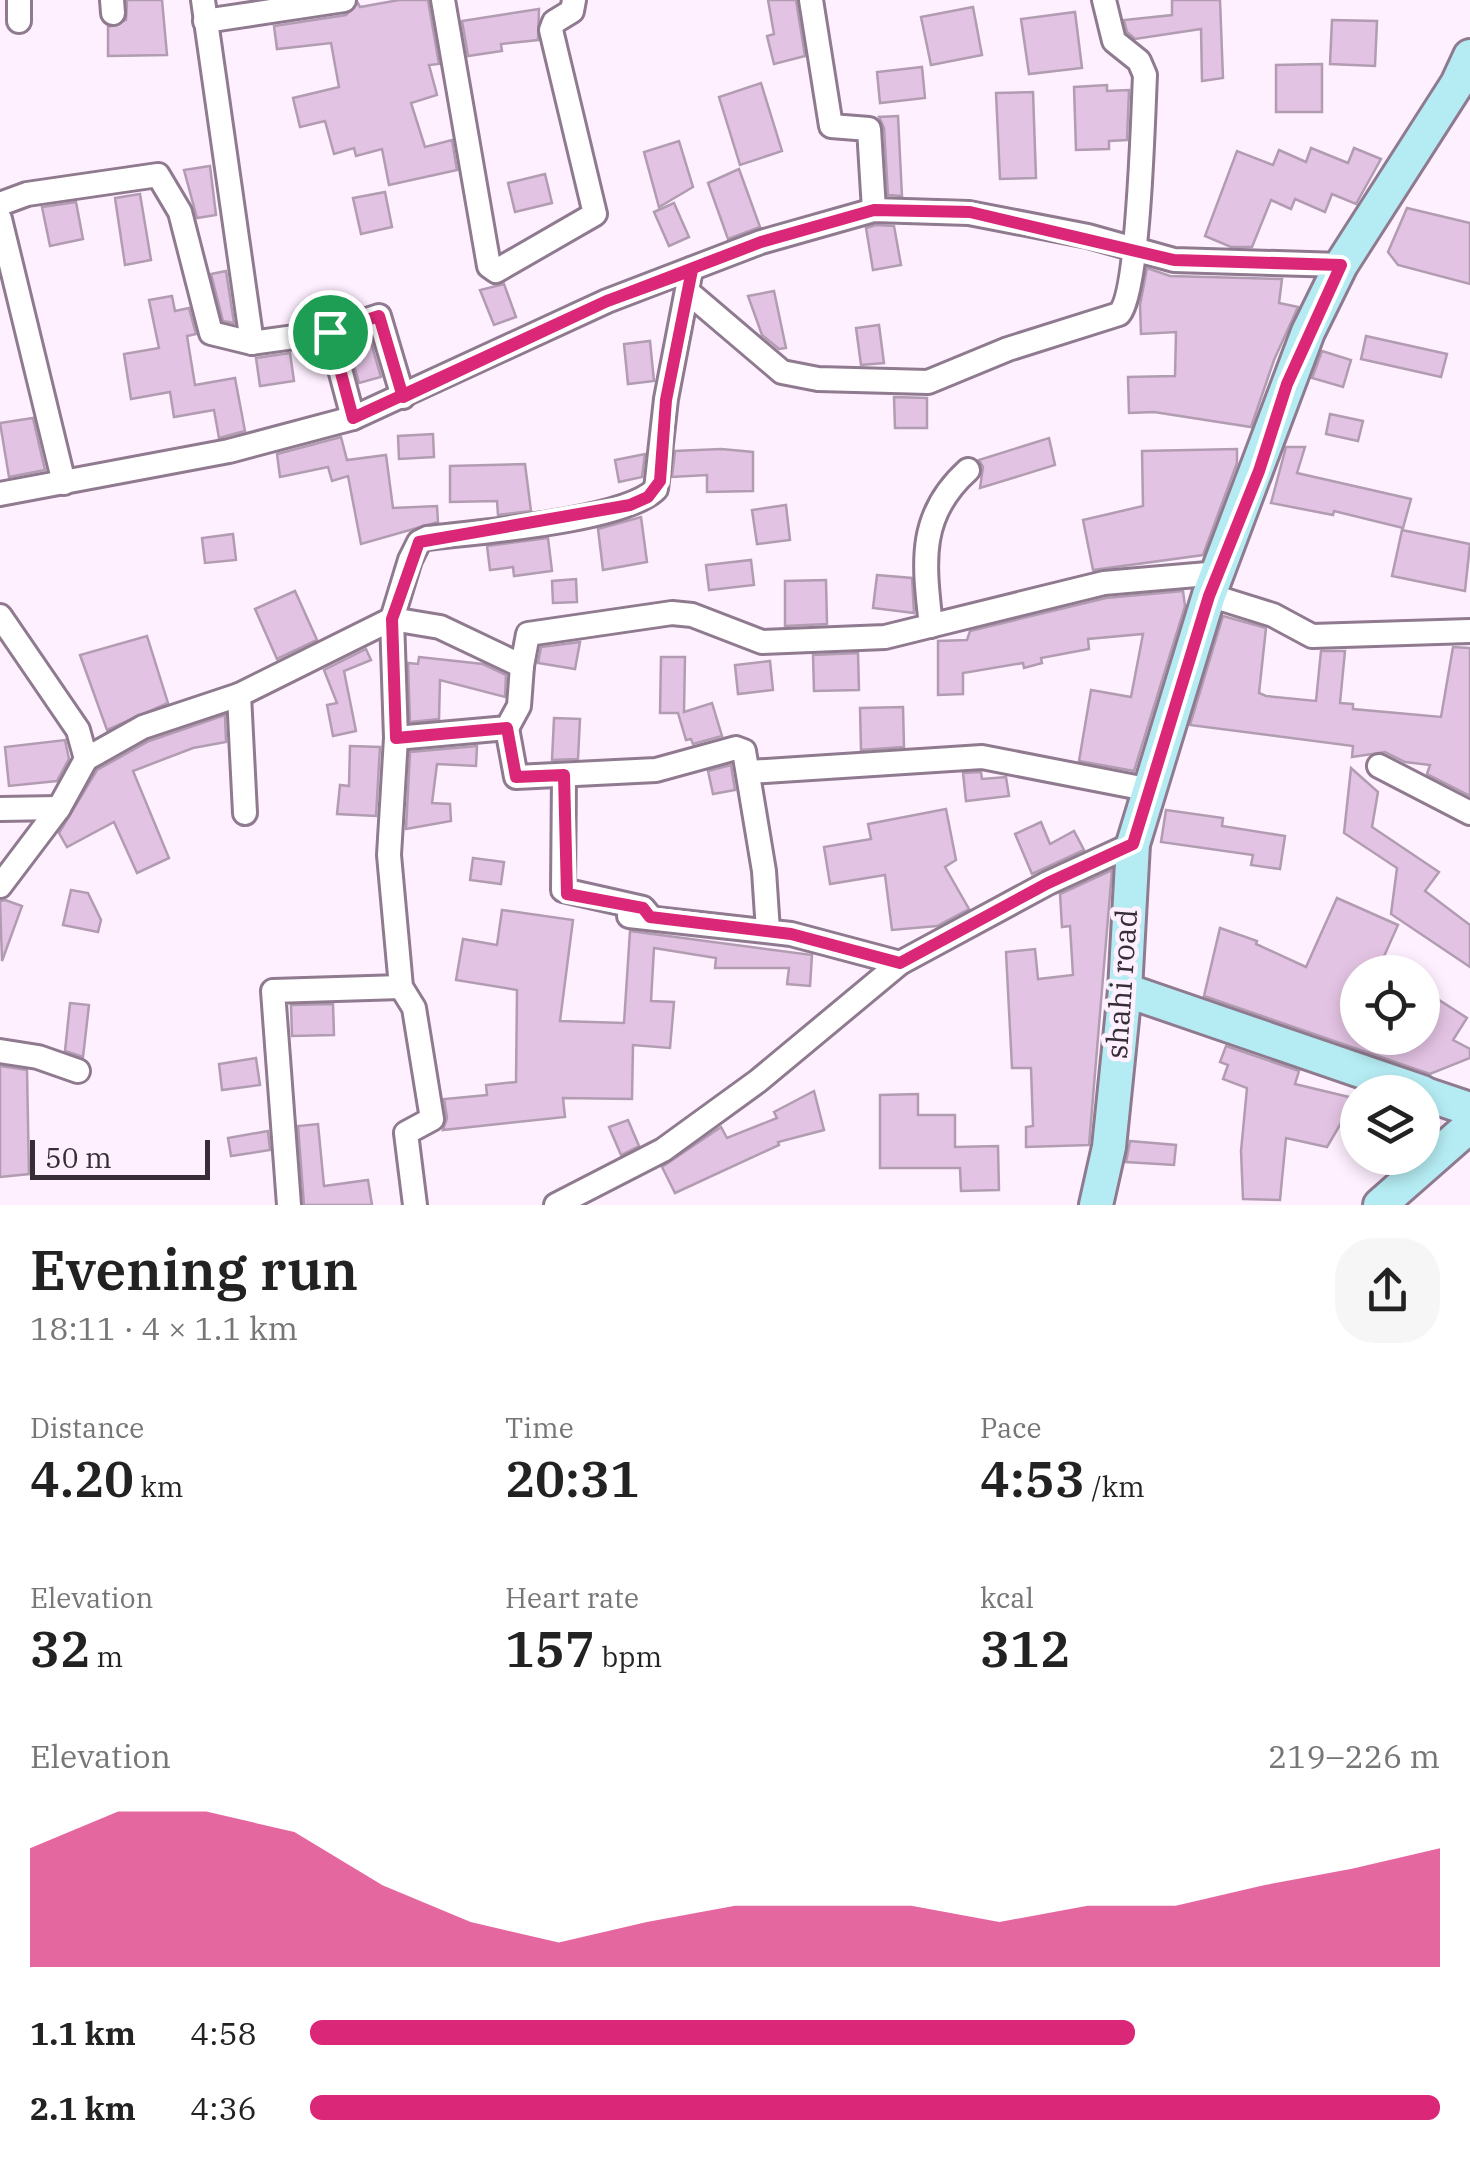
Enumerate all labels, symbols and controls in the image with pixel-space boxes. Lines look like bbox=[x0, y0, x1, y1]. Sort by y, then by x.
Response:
pin bbox=[288, 290, 373, 375]
icon: arrive bbox=[303, 305, 358, 360]
street label: shahi road bbox=[1096, 908, 1145, 1060]
map controls bbox=[1340, 955, 1440, 1175]
button: locate bbox=[1340, 955, 1440, 1055]
button: layers bbox=[1340, 1075, 1440, 1175]
scale bar bbox=[30, 1135, 210, 1180]
text: 50 m bbox=[45, 1139, 112, 1176]
text: Evening run bbox=[30, 1234, 358, 1305]
button: share bbox=[1335, 1238, 1440, 1343]
text: 18:11 · 4 × 1.1 km bbox=[30, 1307, 298, 1349]
text: Distance bbox=[30, 1409, 144, 1446]
text: Time bbox=[505, 1409, 574, 1446]
text: Pace bbox=[980, 1409, 1042, 1446]
text: 4.20 bbox=[30, 1446, 134, 1511]
text: 20:31 bbox=[505, 1446, 640, 1511]
text: 4:53 bbox=[980, 1446, 1085, 1511]
text: km bbox=[134, 1468, 183, 1505]
text: /km bbox=[1085, 1468, 1145, 1505]
text: Elevation bbox=[30, 1579, 153, 1616]
text: Heart rate bbox=[505, 1579, 639, 1616]
text: kcal bbox=[980, 1579, 1034, 1616]
text: 32 bbox=[30, 1616, 90, 1681]
text: 157 bbox=[505, 1616, 595, 1681]
text: 312 bbox=[980, 1616, 1070, 1681]
text: m bbox=[90, 1638, 123, 1675]
text: bpm bbox=[595, 1638, 662, 1675]
text: Elevation bbox=[30, 1735, 171, 1777]
text: 219–226 m bbox=[1268, 1735, 1440, 1777]
text: 1.1 km bbox=[30, 2012, 136, 2054]
text: 4:58 bbox=[190, 2012, 257, 2054]
text: 2.1 km bbox=[30, 2087, 136, 2129]
text: 4:36 bbox=[190, 2087, 257, 2129]

